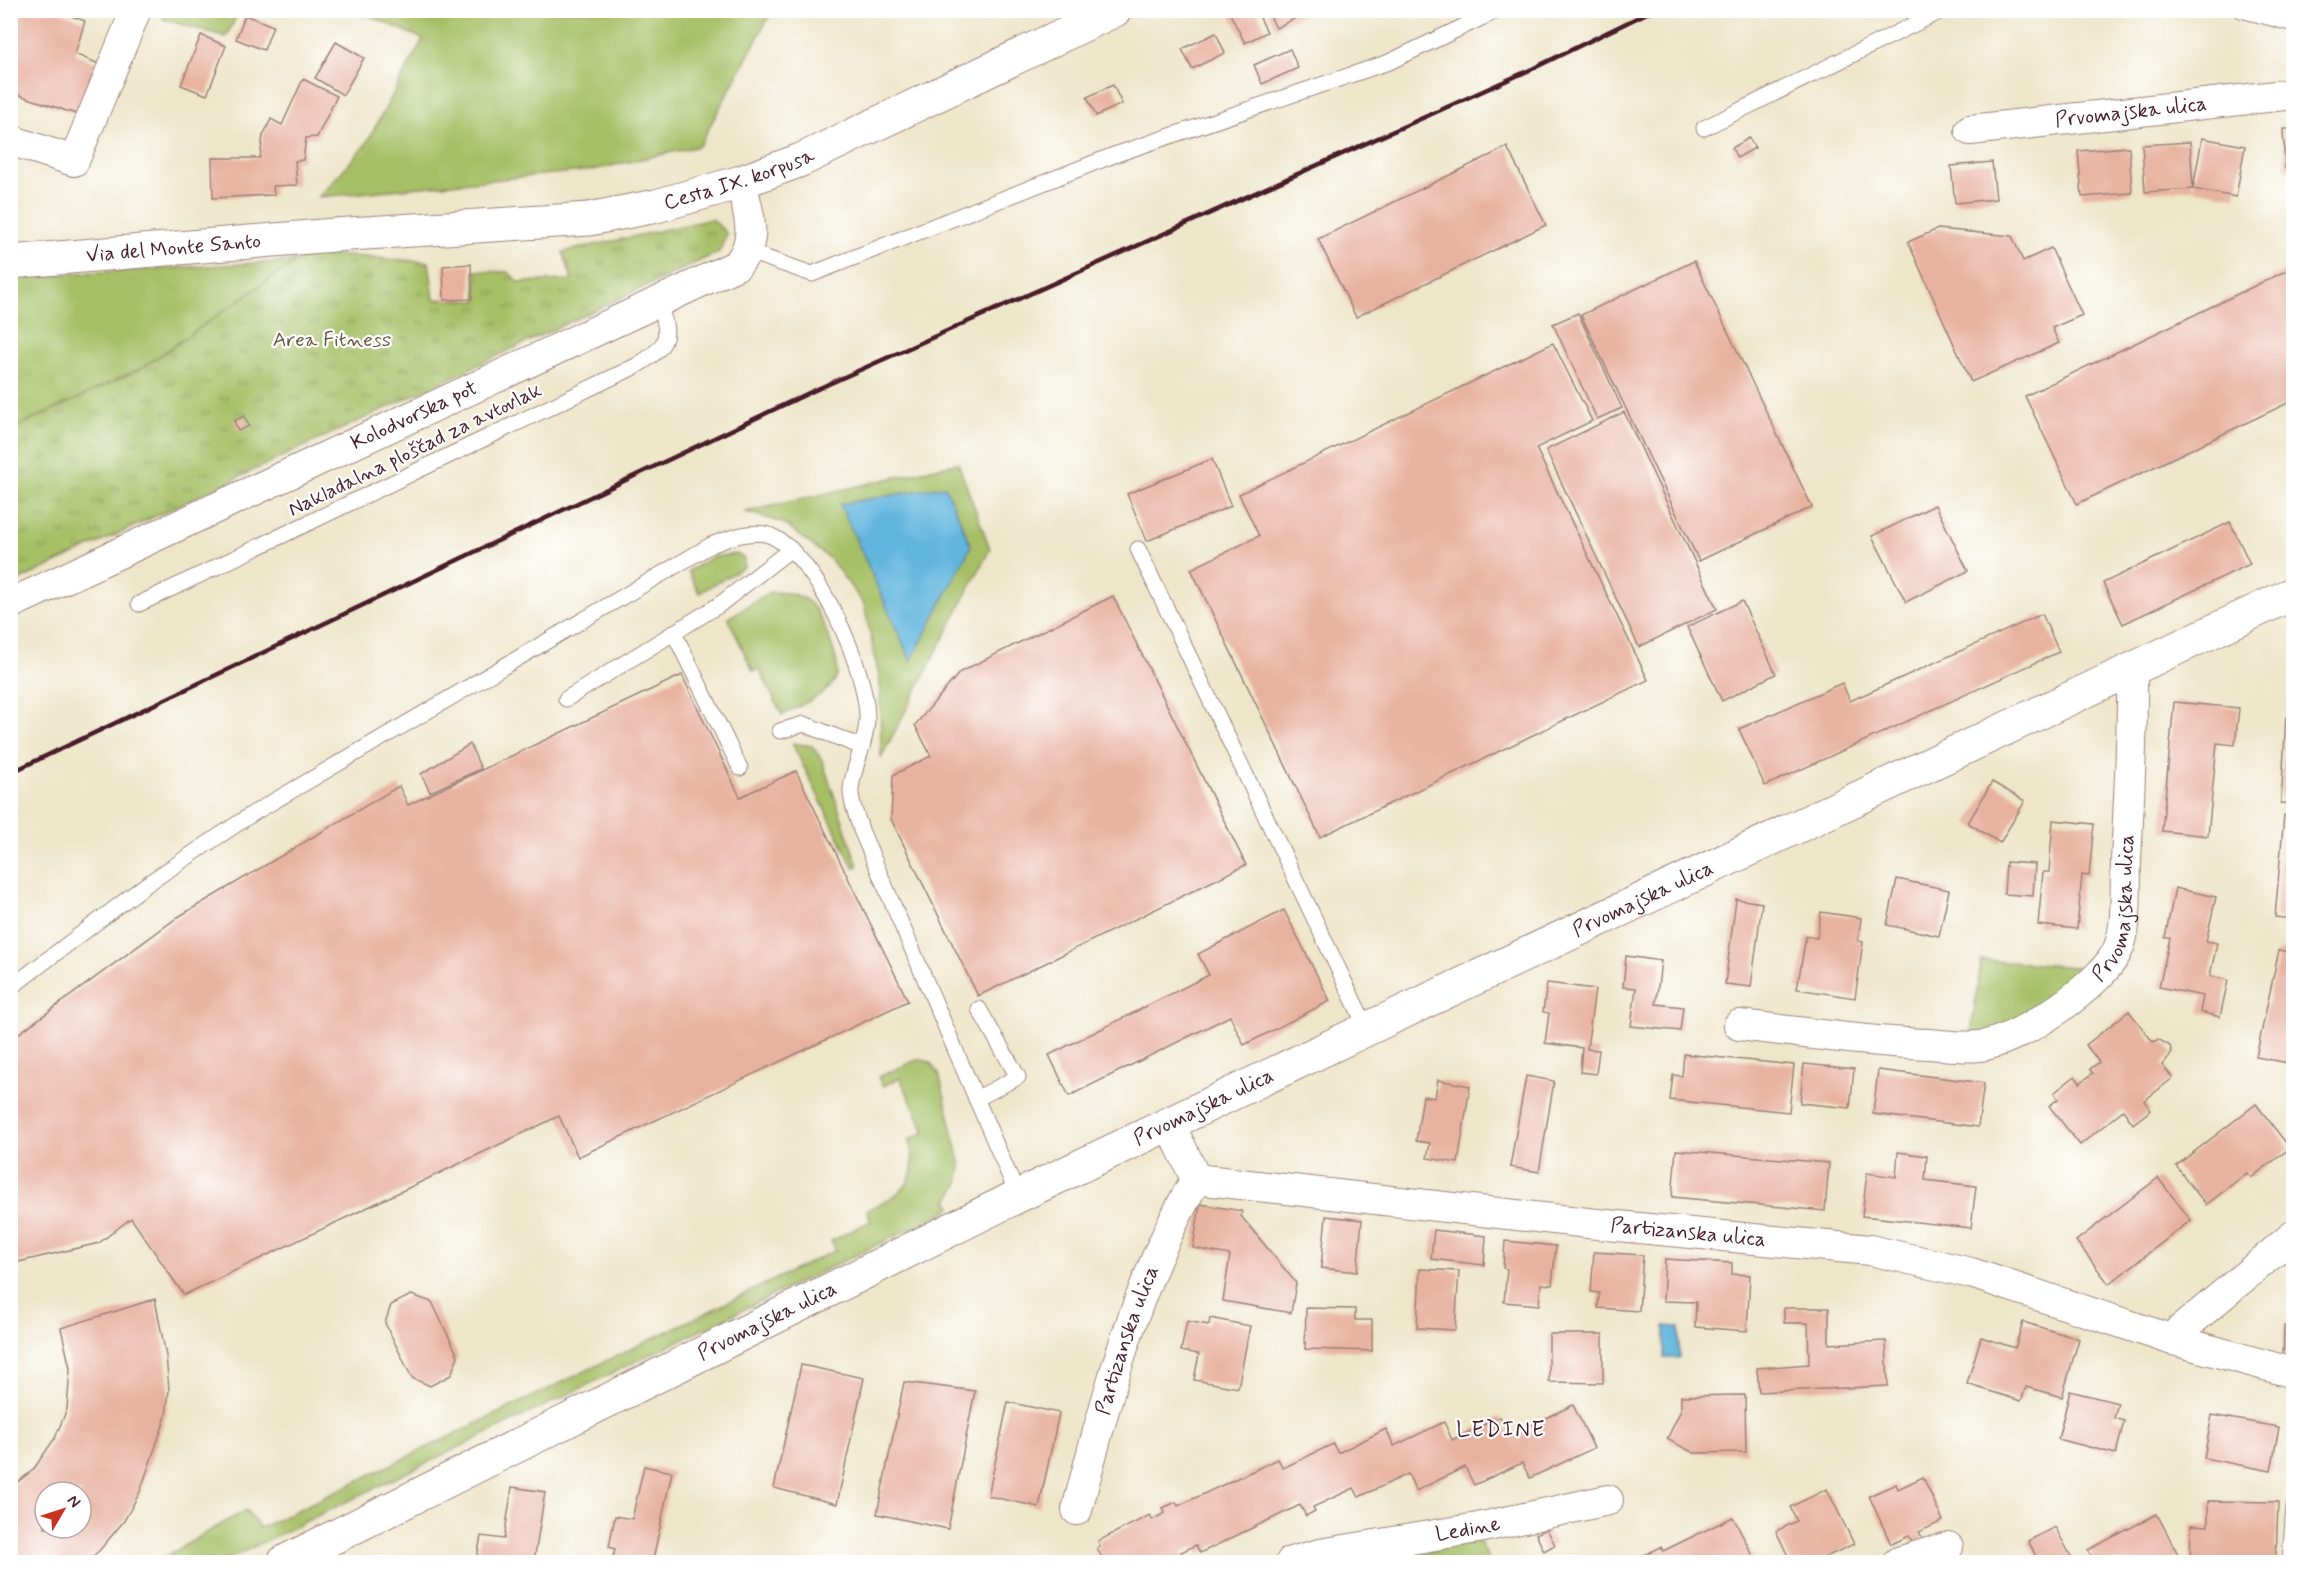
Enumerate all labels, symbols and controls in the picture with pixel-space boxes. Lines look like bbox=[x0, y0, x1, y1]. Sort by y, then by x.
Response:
street label: Prvomajska ulica bbox=[2054, 90, 2208, 134]
street label: Cesta IX. korpusa bbox=[661, 141, 819, 217]
street label: Via del Monte Santo bbox=[85, 227, 262, 270]
park label: Area Fitness bbox=[273, 326, 391, 354]
street label: Kolodvorska pot bbox=[346, 374, 482, 457]
street label: Nakladalna ploščad za avtovlak bbox=[283, 376, 547, 524]
street label: Prvomajska ulica bbox=[2086, 834, 2141, 988]
street label: Prvomajska ulica bbox=[1568, 854, 1718, 944]
street label: Prvomajska ulica bbox=[1129, 1062, 1278, 1153]
street label: Partizanska ulica bbox=[1609, 1211, 1767, 1254]
street label: Partizanska ulica bbox=[1089, 1261, 1166, 1418]
street label: Prvomajska ulica bbox=[693, 1274, 842, 1368]
district label: LEDINE bbox=[1456, 1416, 1546, 1444]
north arrow bbox=[33, 1480, 93, 1540]
text: N bbox=[62, 1491, 85, 1512]
street label: Ledine bbox=[1434, 1510, 1503, 1549]

